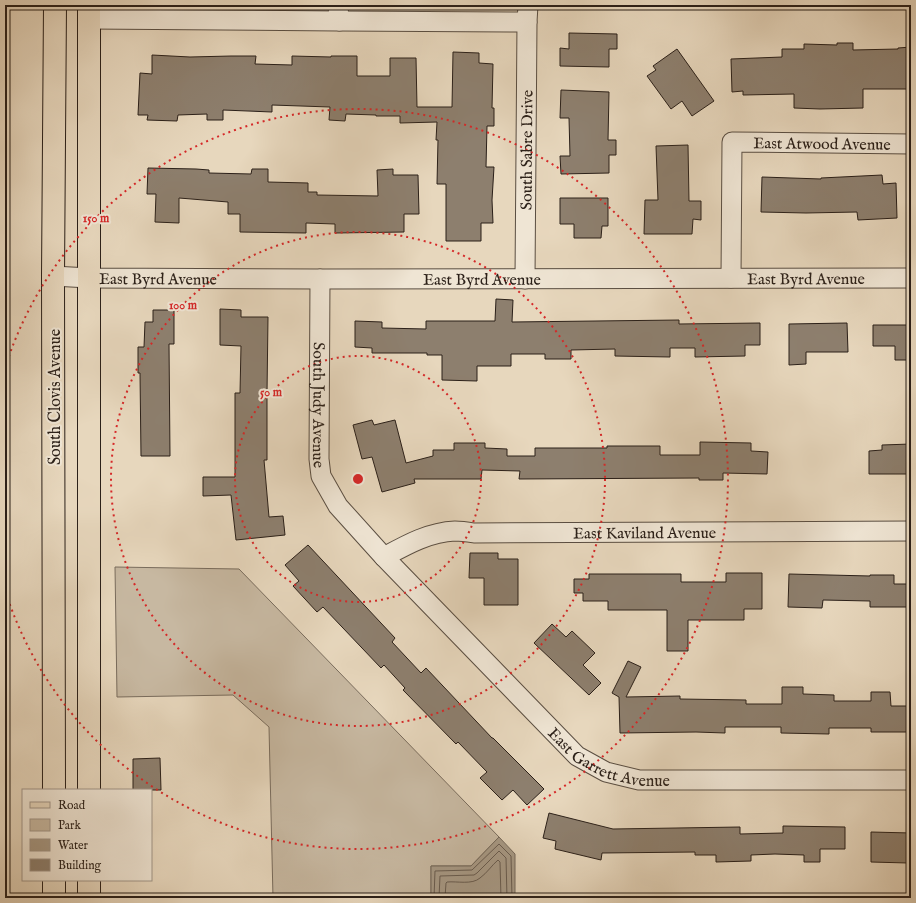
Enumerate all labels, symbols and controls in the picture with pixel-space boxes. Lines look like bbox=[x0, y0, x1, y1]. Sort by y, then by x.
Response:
street label: South Sabre Drive bbox=[518, 90, 538, 210]
street label: East Atwood Avenue bbox=[753, 134, 891, 156]
text: 150 m bbox=[83, 211, 110, 226]
street label: East Byrd Avenue bbox=[99, 270, 217, 291]
street label: East Byrd Avenue bbox=[747, 270, 865, 290]
street label: East Byrd Avenue bbox=[423, 271, 541, 291]
text: 100 m bbox=[169, 298, 198, 313]
street label: South Clovis Avenue bbox=[46, 329, 66, 465]
street label: South Judy Avenue bbox=[307, 342, 328, 469]
text: 50 m bbox=[260, 385, 283, 400]
centre of rings bbox=[351, 472, 365, 486]
street label: East Kaviland Avenue bbox=[573, 524, 716, 545]
street label: East Garrett Avenue bbox=[543, 724, 670, 792]
legend bbox=[22, 789, 152, 881]
text: Road bbox=[58, 798, 86, 813]
text: Park bbox=[58, 818, 81, 833]
text: Water bbox=[58, 838, 89, 853]
text: Building bbox=[58, 858, 102, 873]

